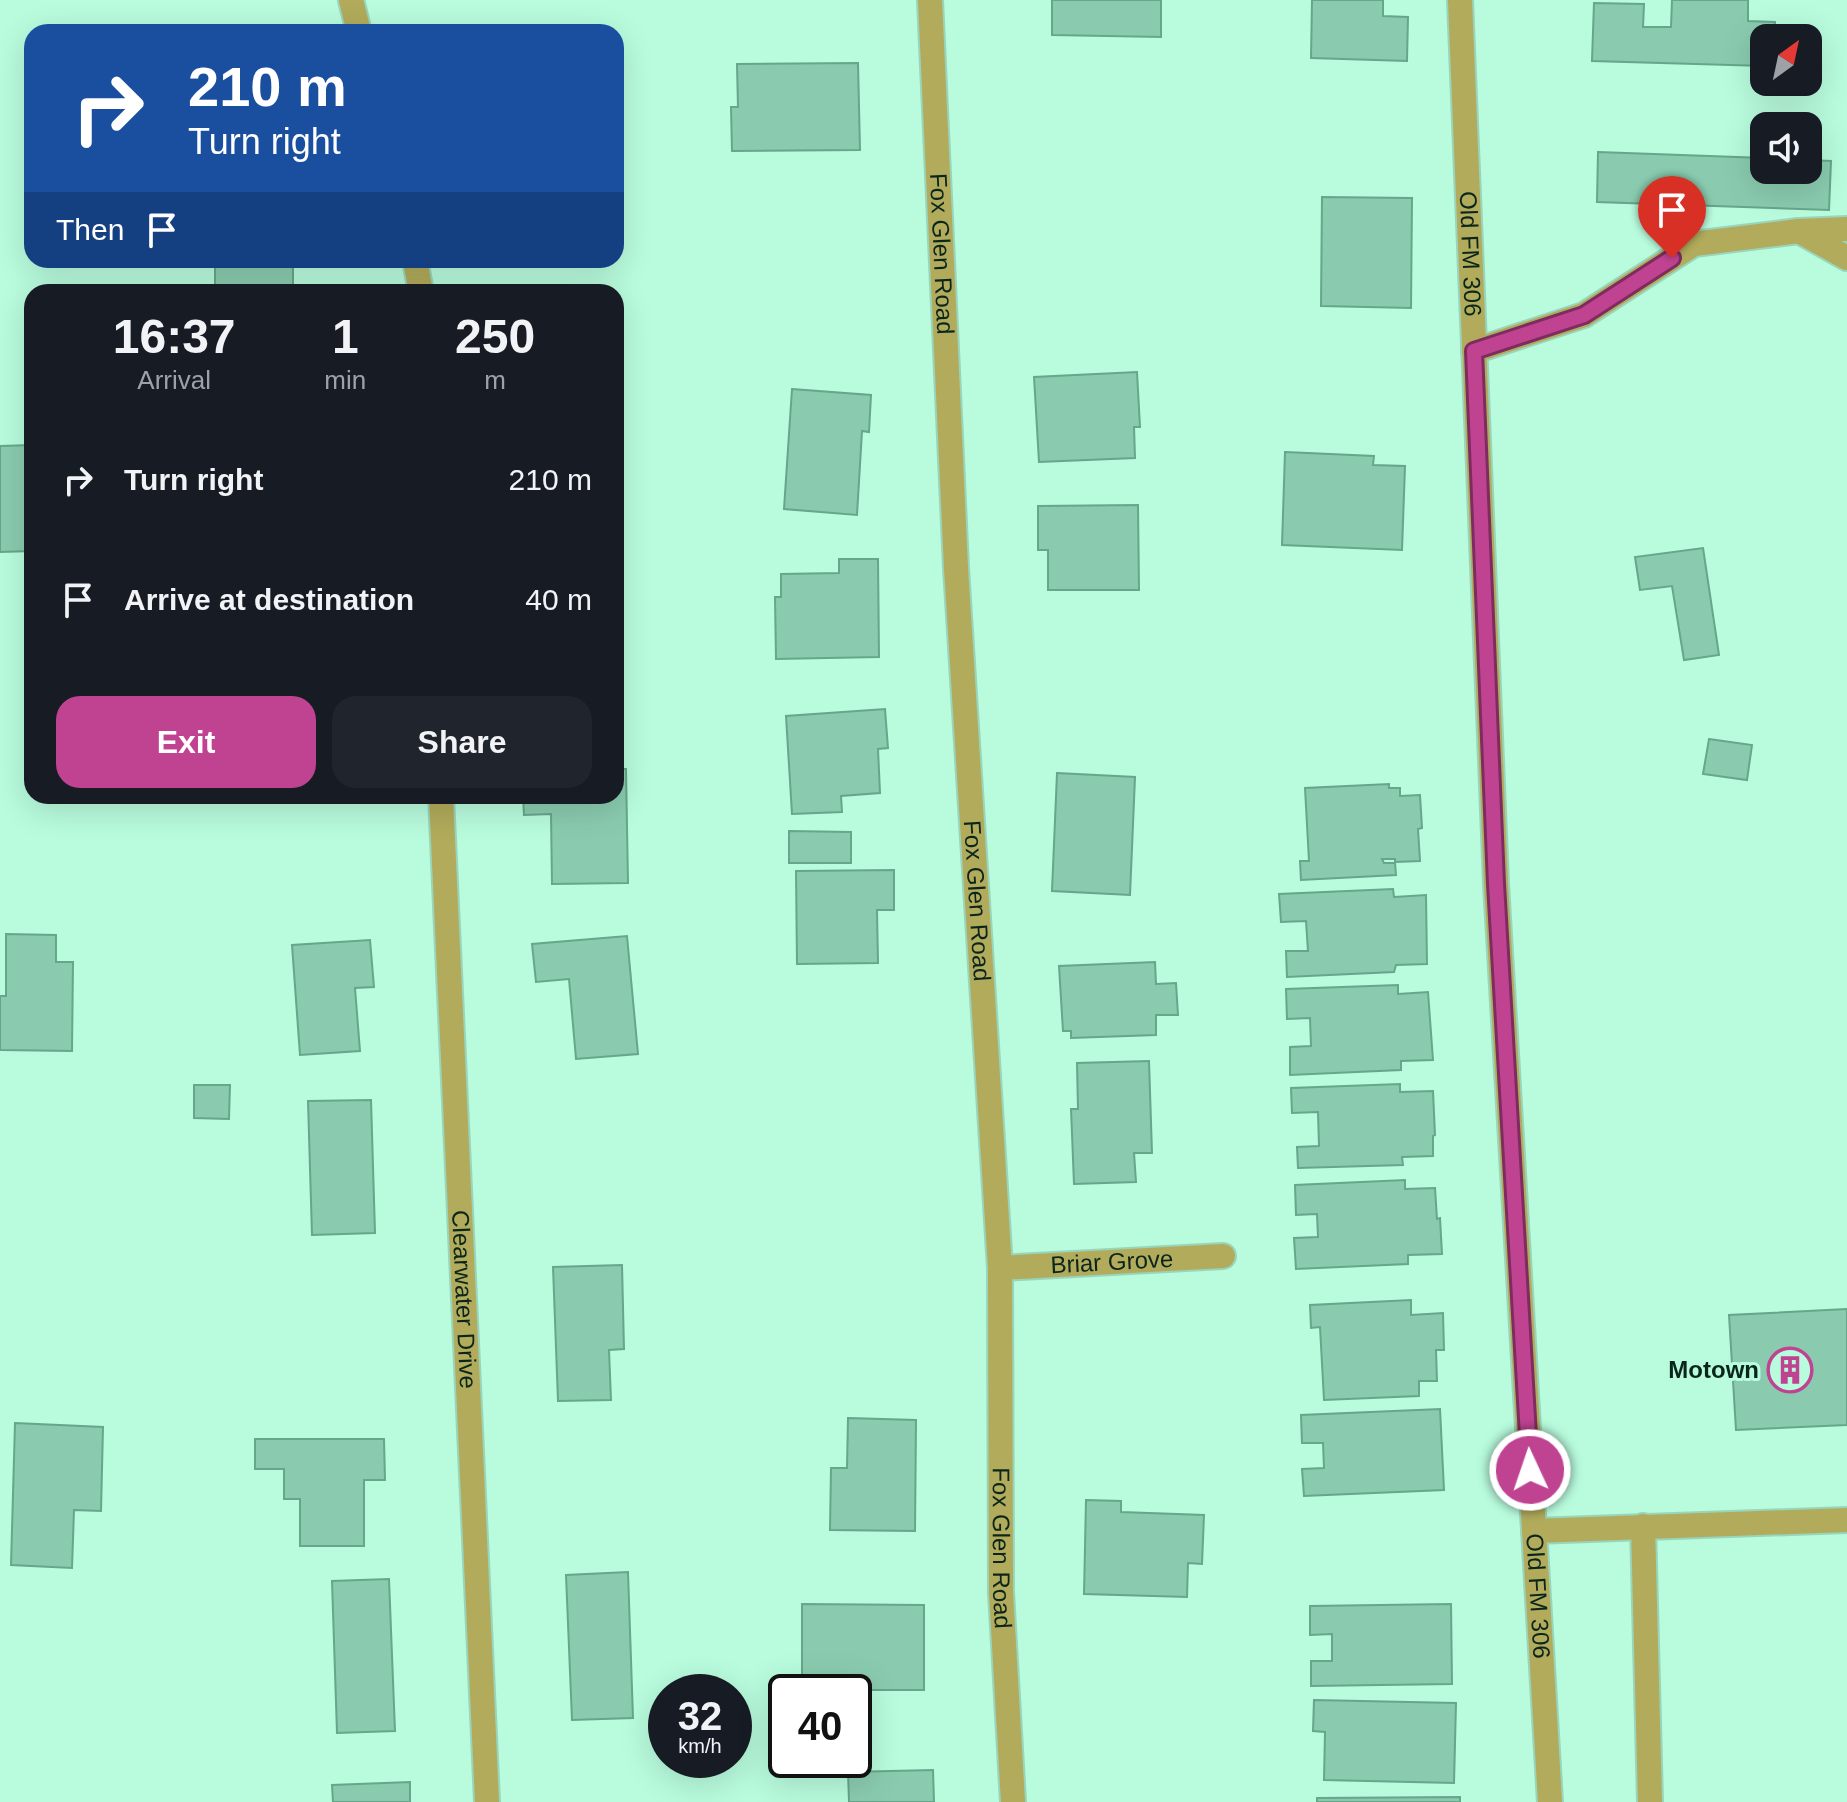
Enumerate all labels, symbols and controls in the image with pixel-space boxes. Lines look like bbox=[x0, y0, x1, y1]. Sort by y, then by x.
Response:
north arrow bbox=[1750, 24, 1822, 96]
map controls bbox=[1750, 24, 1822, 184]
text: 210 m bbox=[188, 55, 347, 118]
icon: right bbox=[56, 56, 160, 160]
button: sound bbox=[1750, 112, 1822, 184]
text: Turn right bbox=[188, 121, 341, 162]
street label: Fox Glen Road bbox=[925, 172, 959, 335]
pin bbox=[1638, 176, 1706, 258]
icon: arrive bbox=[1650, 188, 1694, 232]
street label: Old FM 306 bbox=[1455, 191, 1487, 317]
icon: arrive bbox=[140, 208, 184, 252]
text: Then bbox=[56, 213, 124, 246]
text: 16:37 bbox=[113, 310, 236, 363]
text: 1 bbox=[332, 310, 359, 363]
text: 250 bbox=[455, 310, 535, 363]
text: Arrival bbox=[137, 365, 211, 395]
text: min bbox=[324, 365, 366, 395]
text: m bbox=[484, 365, 506, 395]
icon: right bbox=[56, 458, 100, 502]
text: Turn right bbox=[124, 463, 263, 496]
text: 210 m bbox=[509, 463, 592, 496]
icon: arrive bbox=[56, 578, 100, 622]
text: Arrive at destination bbox=[124, 583, 414, 616]
text: 40 m bbox=[525, 583, 592, 616]
button: Exit bbox=[56, 696, 316, 788]
button: Share bbox=[332, 696, 592, 788]
street label: Fox Glen Road bbox=[959, 819, 996, 982]
street label: Clearwater Drive bbox=[447, 1209, 482, 1389]
street label: Briar Grove bbox=[1050, 1245, 1174, 1278]
building icon: Motown bbox=[1766, 1346, 1814, 1394]
place label: Motown bbox=[1668, 1356, 1759, 1383]
position arrow bbox=[1488, 1428, 1572, 1512]
street label: Fox Glen Road bbox=[988, 1467, 1017, 1629]
street label: Old FM 306 bbox=[1521, 1533, 1556, 1659]
speed limit sign: 40 bbox=[768, 1674, 872, 1778]
text: 32 bbox=[678, 1694, 722, 1738]
text: km/h bbox=[678, 1735, 722, 1757]

